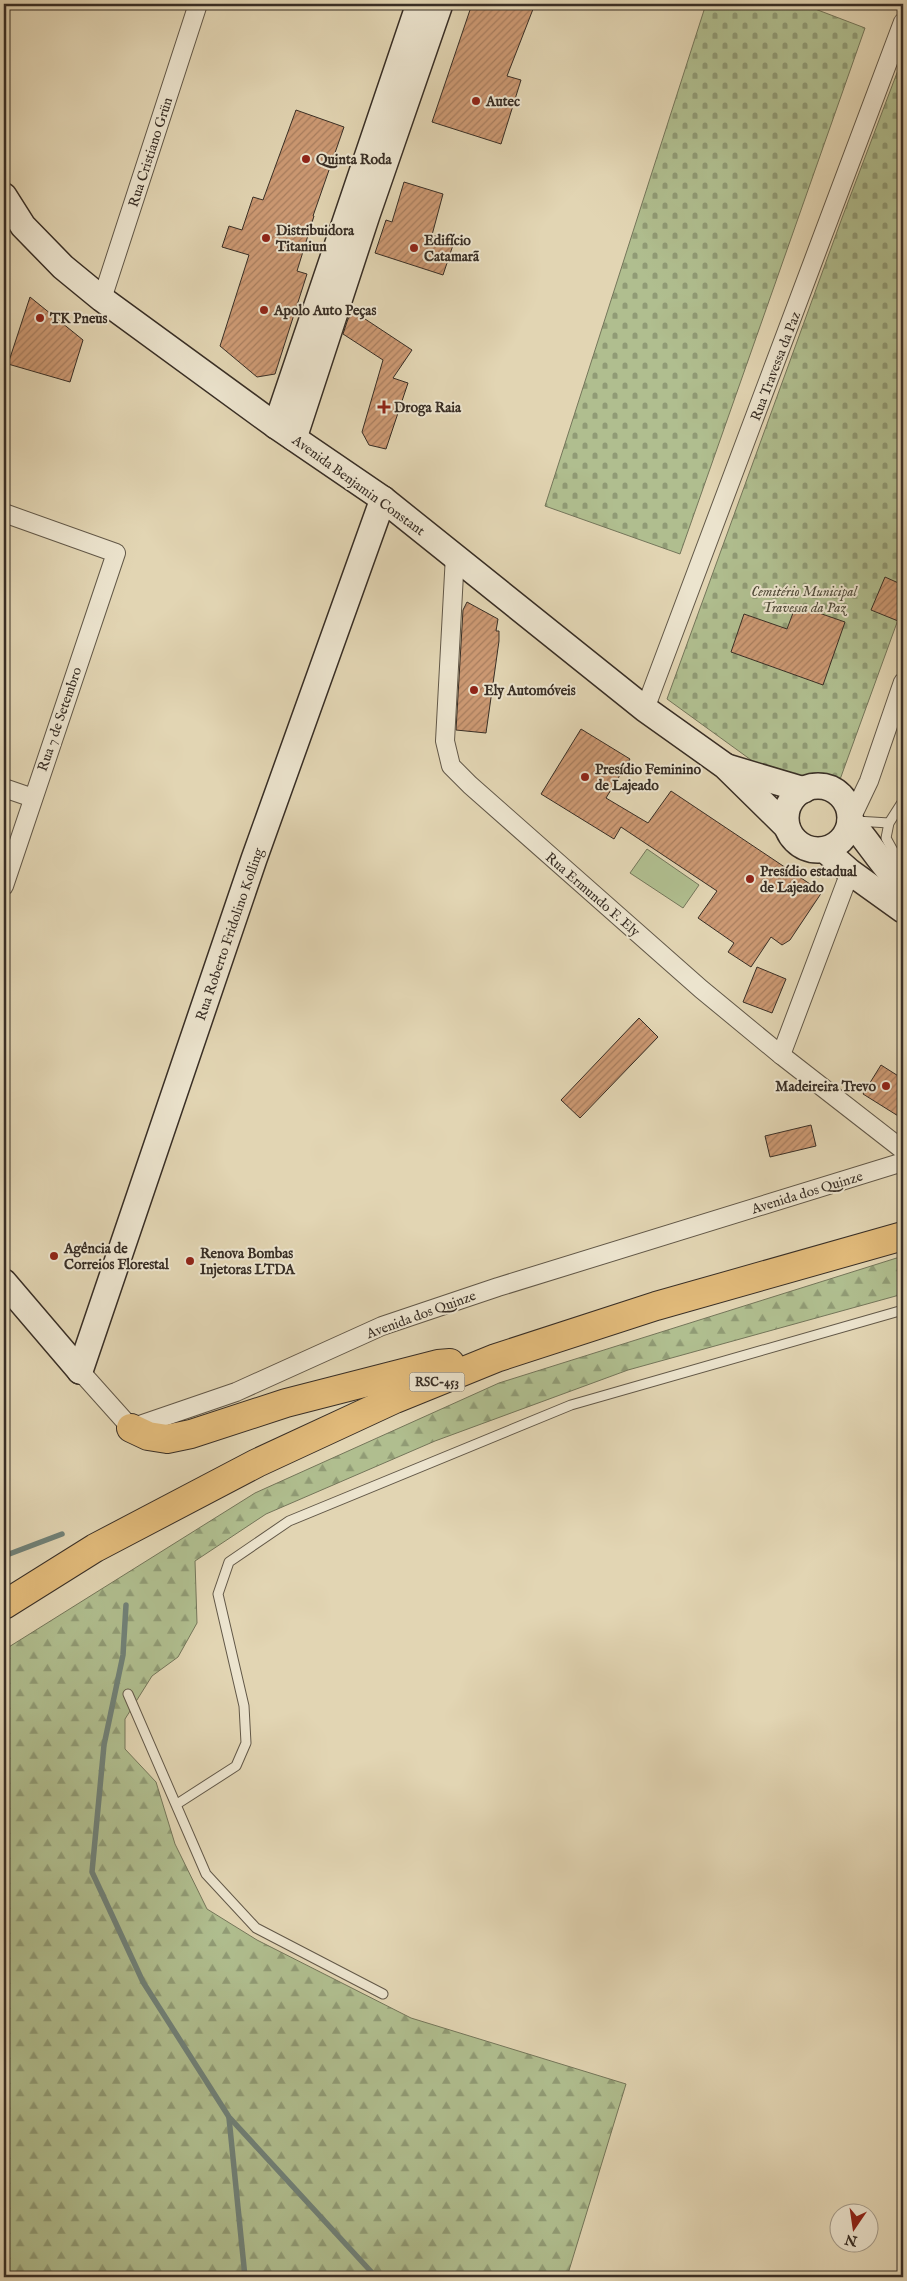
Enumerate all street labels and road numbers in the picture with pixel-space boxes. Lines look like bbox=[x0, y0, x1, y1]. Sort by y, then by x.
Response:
street label: Rua Cristiano Grün bbox=[125, 95, 177, 209]
street label: Rua Travessa da Paz bbox=[747, 309, 805, 424]
street label: Avenida Benjamin Constant bbox=[288, 431, 429, 540]
street label: Rua 7 de Setembro bbox=[34, 664, 86, 774]
street label: Rua Roberto Fridolino Kolling bbox=[192, 845, 268, 1023]
street label: Rua Ermundo F. Ely bbox=[541, 849, 644, 941]
street label: Avenida dos Quinze bbox=[749, 1167, 866, 1219]
street label: Avenida dos Quinze bbox=[363, 1287, 479, 1343]
road number: RSC-453 bbox=[410, 1372, 464, 1391]

